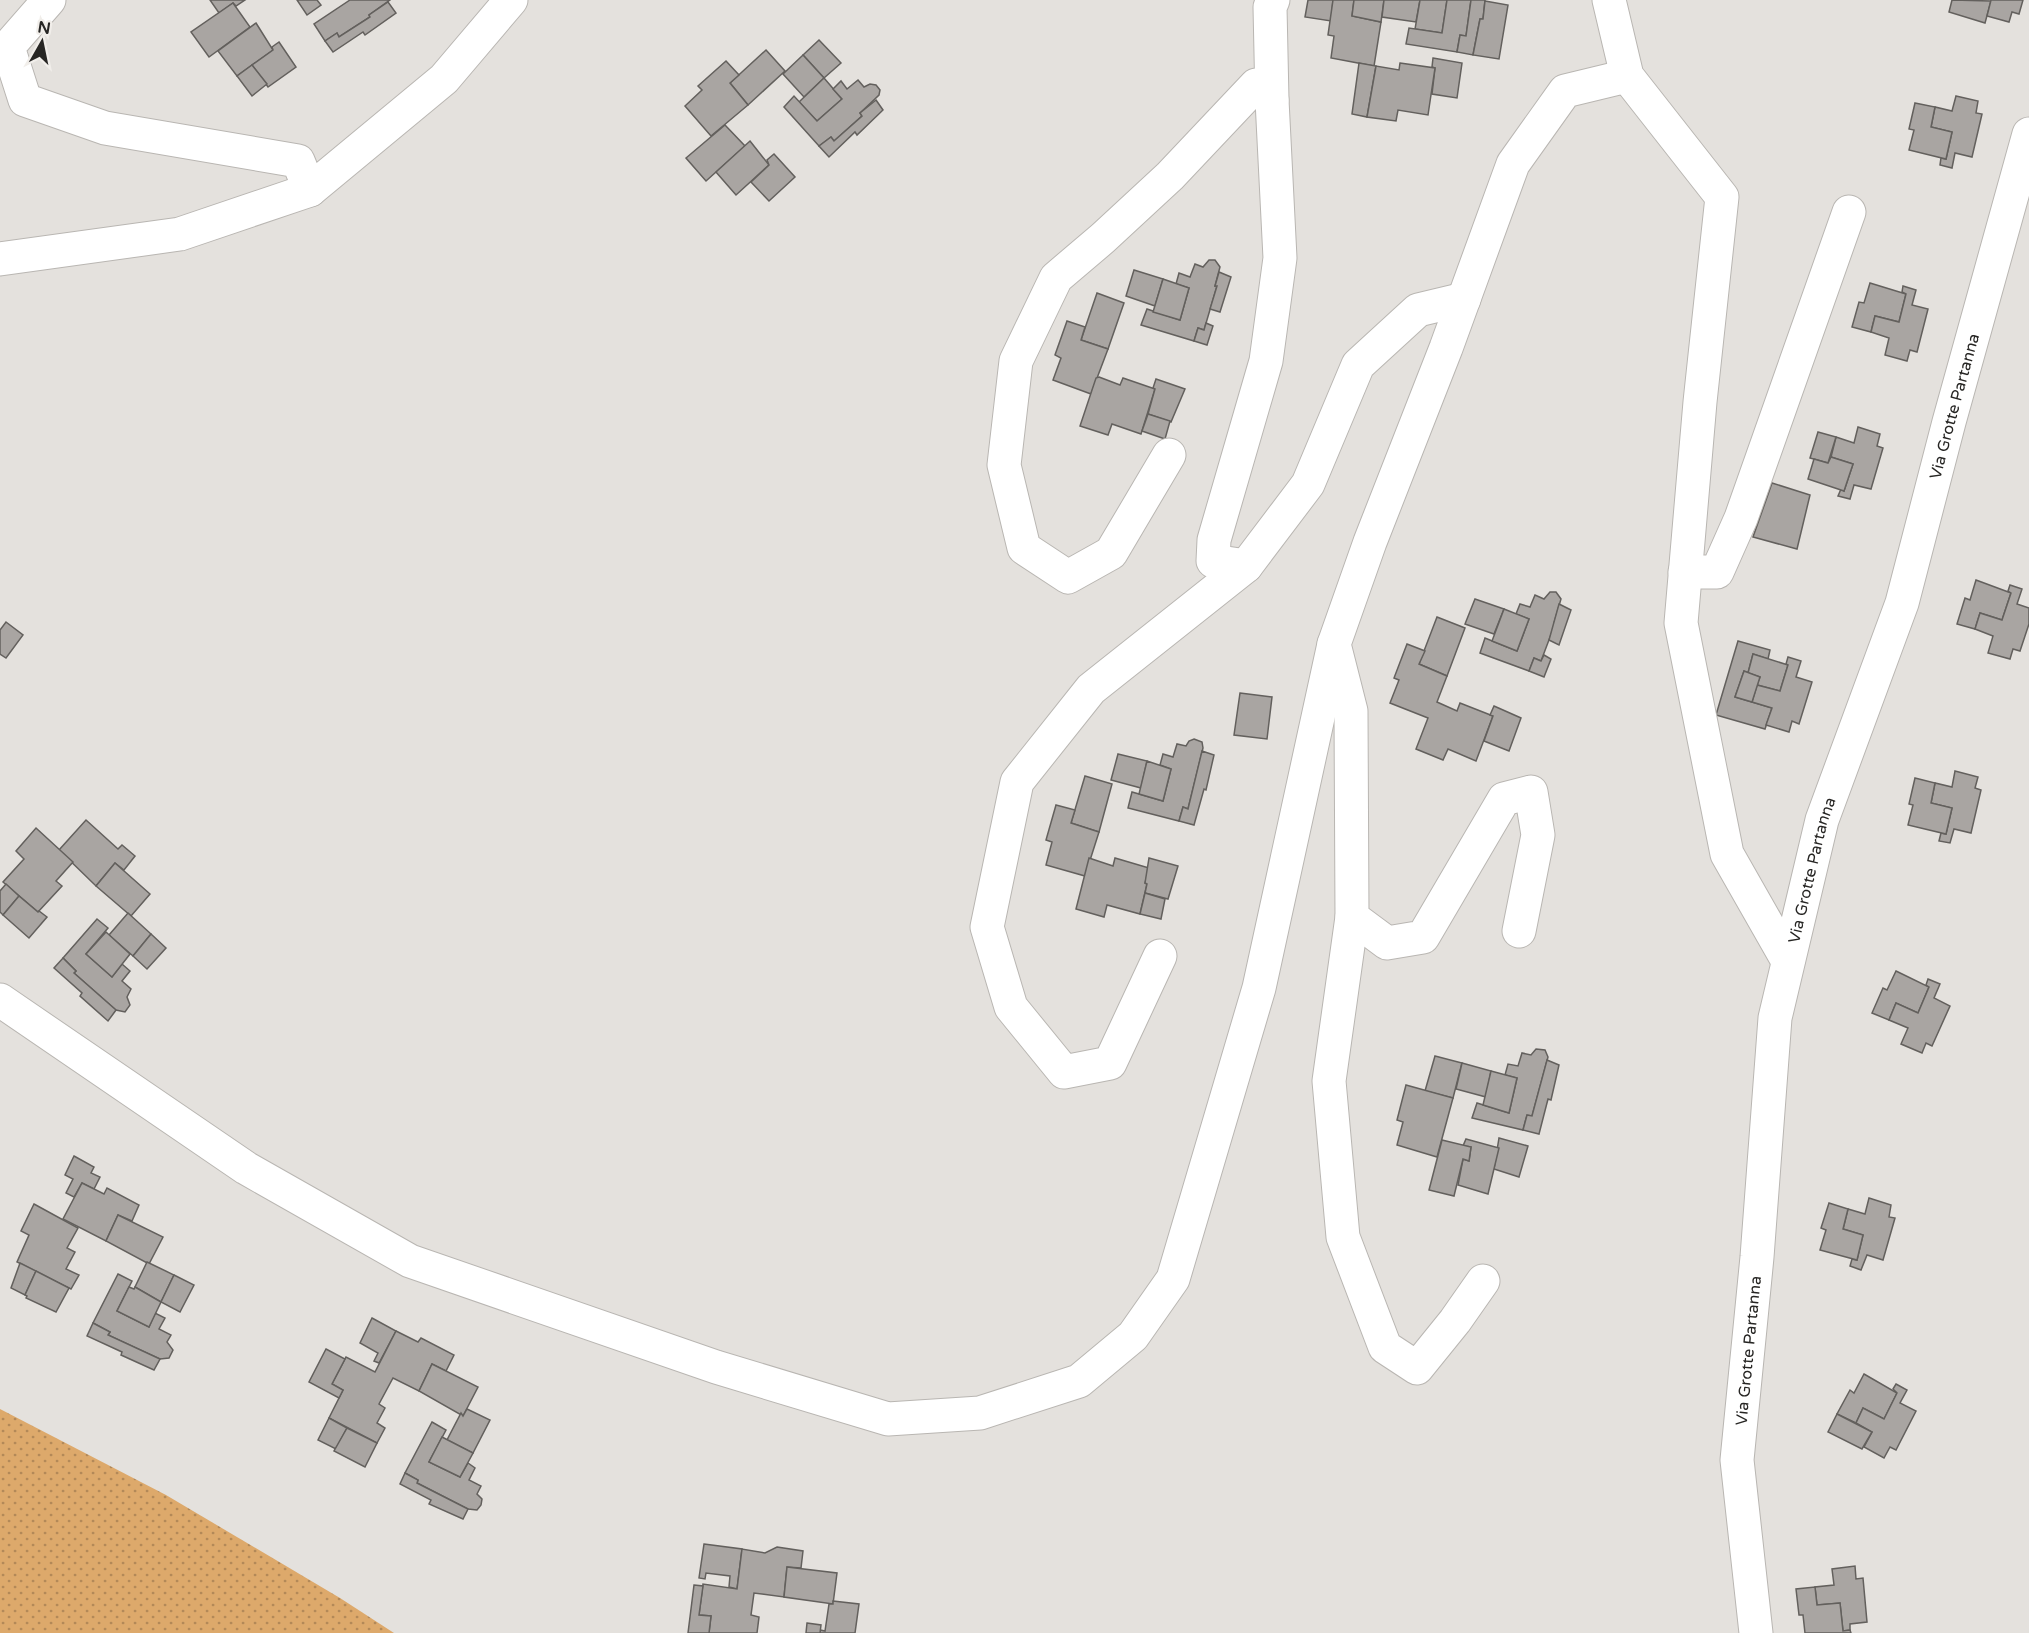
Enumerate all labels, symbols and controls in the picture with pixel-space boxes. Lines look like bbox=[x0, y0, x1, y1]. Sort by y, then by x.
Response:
north arrow bbox=[12, 12, 72, 72]
text: N bbox=[36, 17, 52, 39]
street label: Via Grotte Partanna bbox=[1926, 331, 1984, 482]
street label: Via Grotte Partanna bbox=[1784, 794, 1841, 945]
street label: Via Grotte Partanna bbox=[1731, 1275, 1766, 1426]

